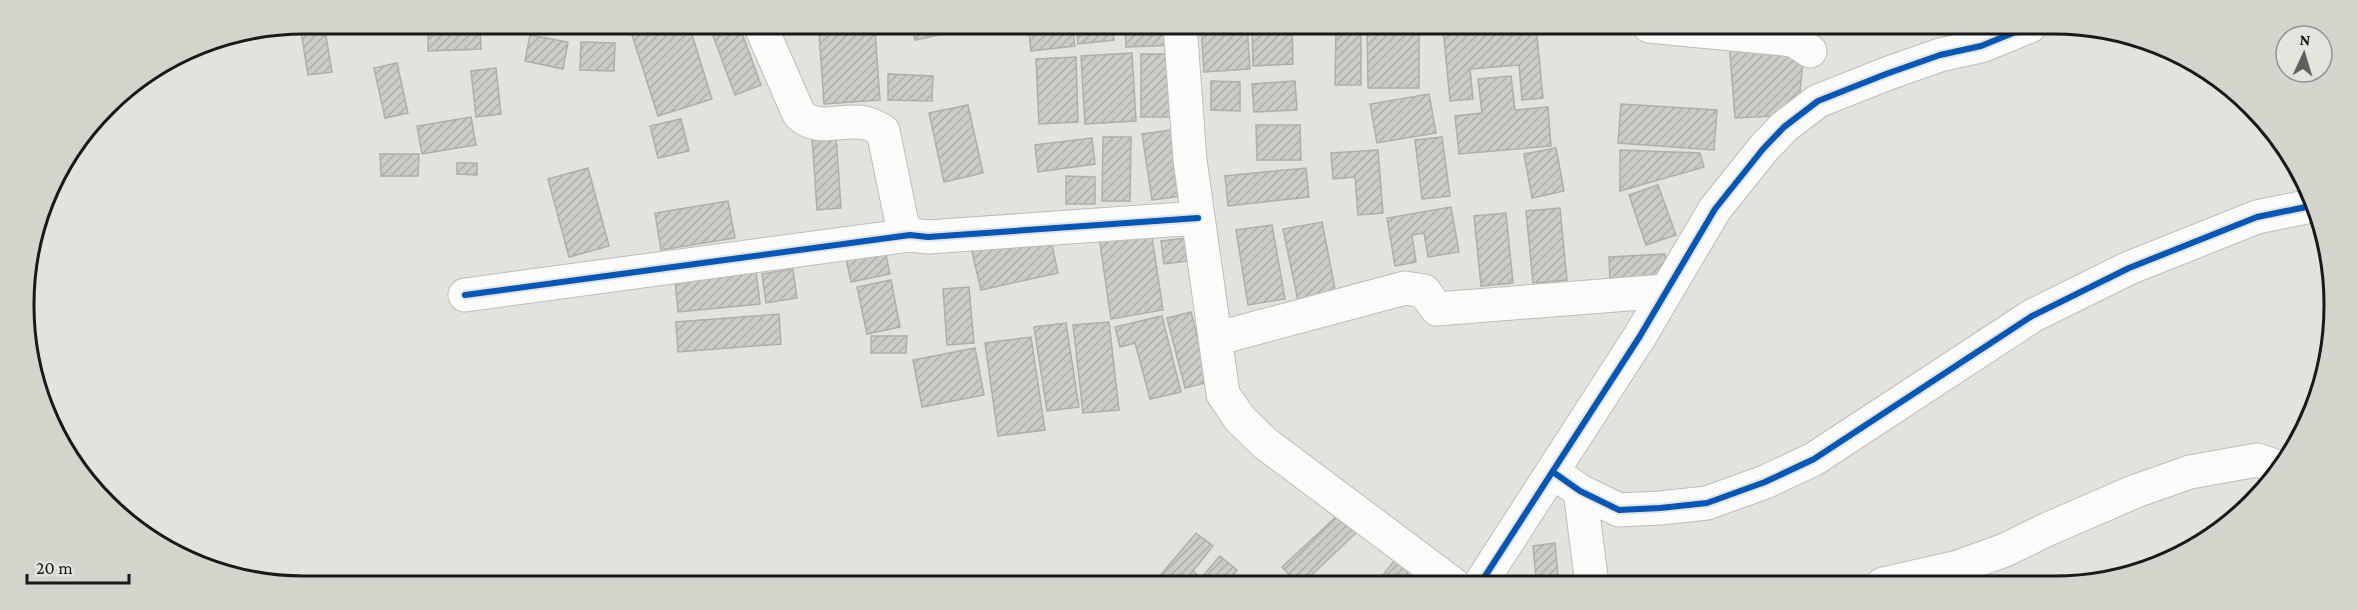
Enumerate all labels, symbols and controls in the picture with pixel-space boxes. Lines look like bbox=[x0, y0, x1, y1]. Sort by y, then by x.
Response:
north arrow bbox=[2274, 24, 2334, 84]
text: N bbox=[2299, 31, 2311, 48]
scale bar bbox=[27, 547, 129, 585]
text: 20 m bbox=[36, 558, 73, 578]

